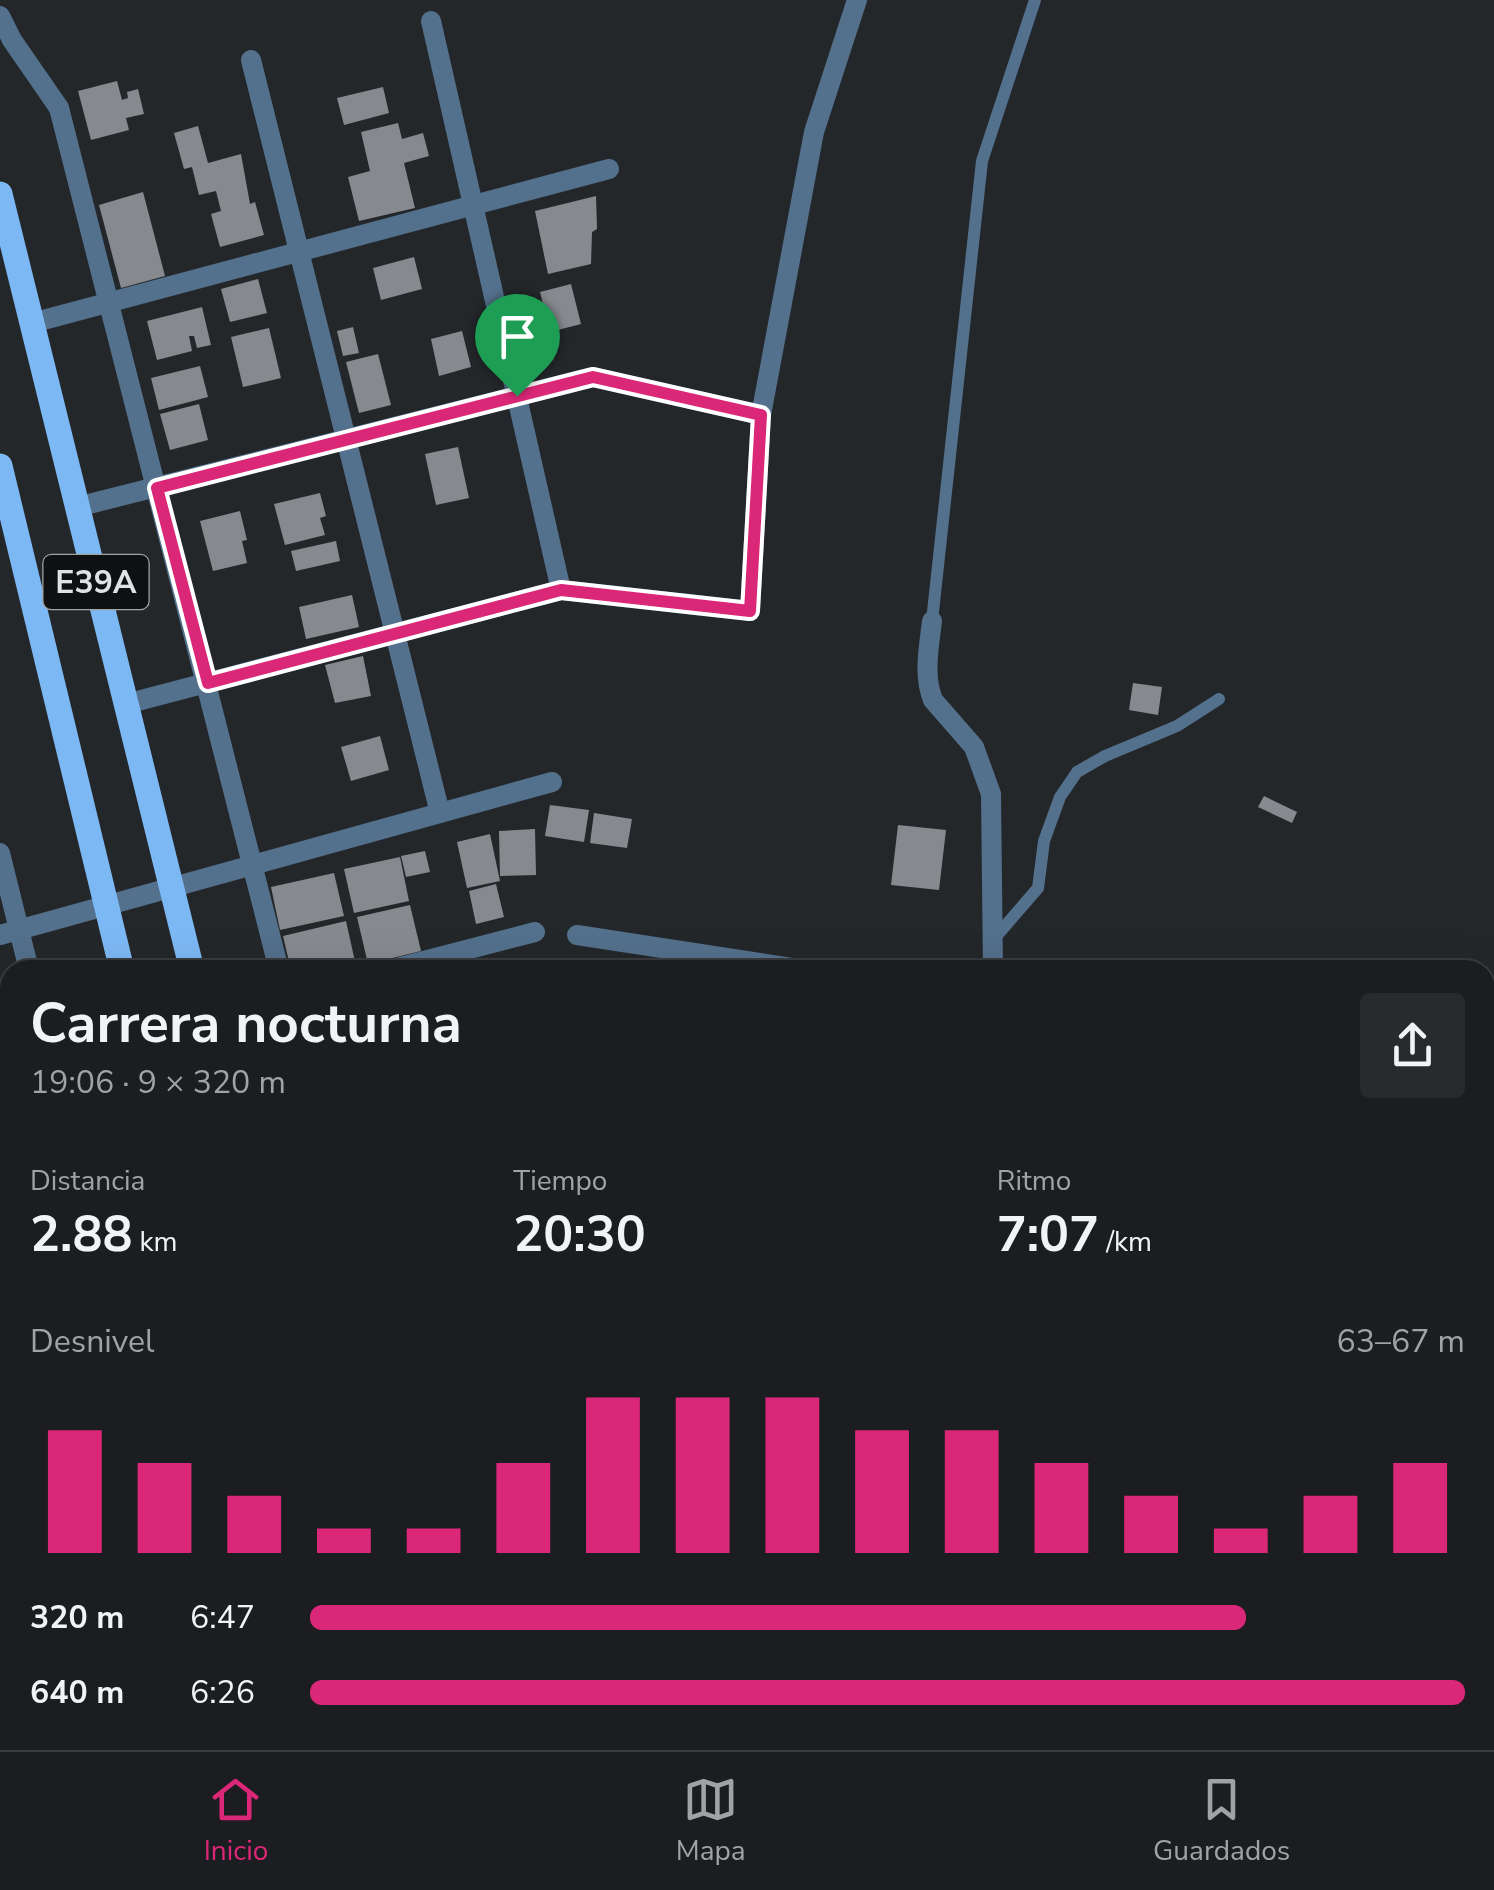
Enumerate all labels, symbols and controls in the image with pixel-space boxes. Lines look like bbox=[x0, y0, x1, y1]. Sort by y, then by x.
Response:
pin bbox=[475, 294, 560, 397]
icon: arrive bbox=[490, 309, 545, 364]
road number: E39A bbox=[44, 555, 148, 609]
text: Carrera nocturna bbox=[30, 986, 462, 1061]
button: share bbox=[1360, 993, 1465, 1098]
text: 19:06 · 9 × 320 m bbox=[30, 1061, 286, 1104]
text: Distancia bbox=[30, 1162, 145, 1200]
text: Tiempo bbox=[513, 1162, 607, 1200]
text: Ritmo bbox=[997, 1162, 1071, 1200]
text: 2.88 bbox=[30, 1200, 132, 1269]
text: 20:30 bbox=[513, 1200, 646, 1269]
text: 7:07 bbox=[997, 1200, 1099, 1269]
text: km bbox=[132, 1223, 178, 1261]
text: /km bbox=[1099, 1223, 1152, 1261]
text: Desnivel bbox=[30, 1320, 155, 1363]
text: 63–67 m bbox=[1337, 1320, 1465, 1363]
text: 320 m bbox=[30, 1596, 124, 1639]
text: 6:47 bbox=[190, 1596, 255, 1639]
text: 640 m bbox=[30, 1671, 124, 1714]
text: 6:26 bbox=[190, 1671, 255, 1714]
tab: Inicio bbox=[204, 1772, 268, 1870]
tab: Mapa bbox=[676, 1772, 746, 1870]
tab: Guardados bbox=[1153, 1772, 1290, 1870]

